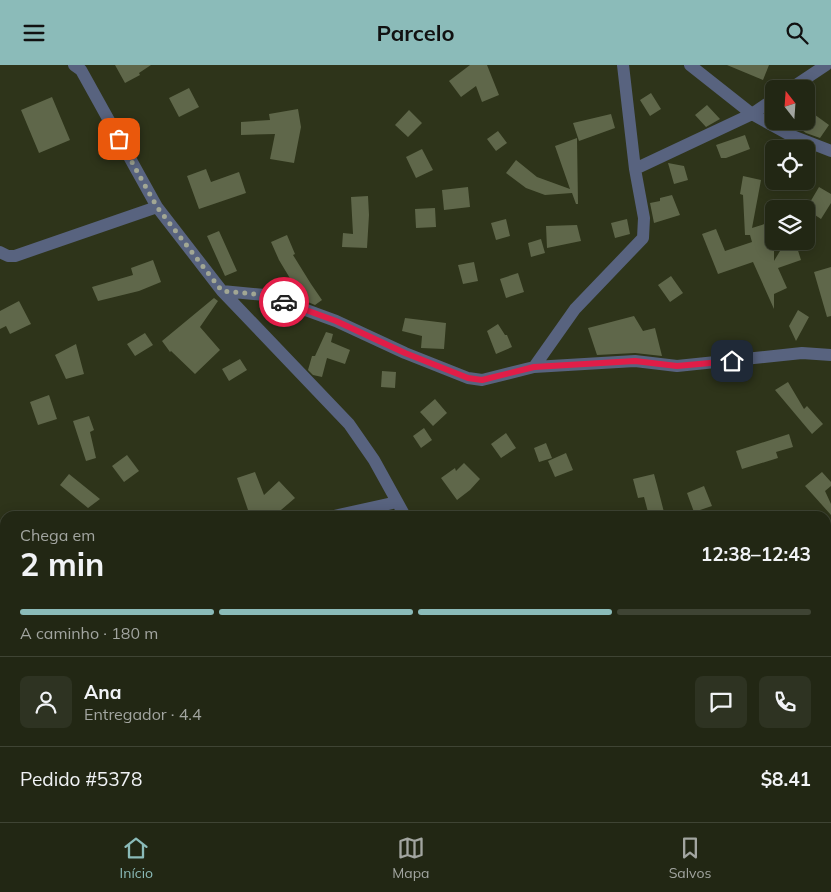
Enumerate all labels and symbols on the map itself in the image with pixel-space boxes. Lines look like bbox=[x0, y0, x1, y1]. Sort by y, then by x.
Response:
north arrow bbox=[765, 80, 815, 130]
pin bbox=[98, 118, 140, 160]
courier bbox=[259, 277, 309, 327]
pin bbox=[711, 340, 753, 382]

